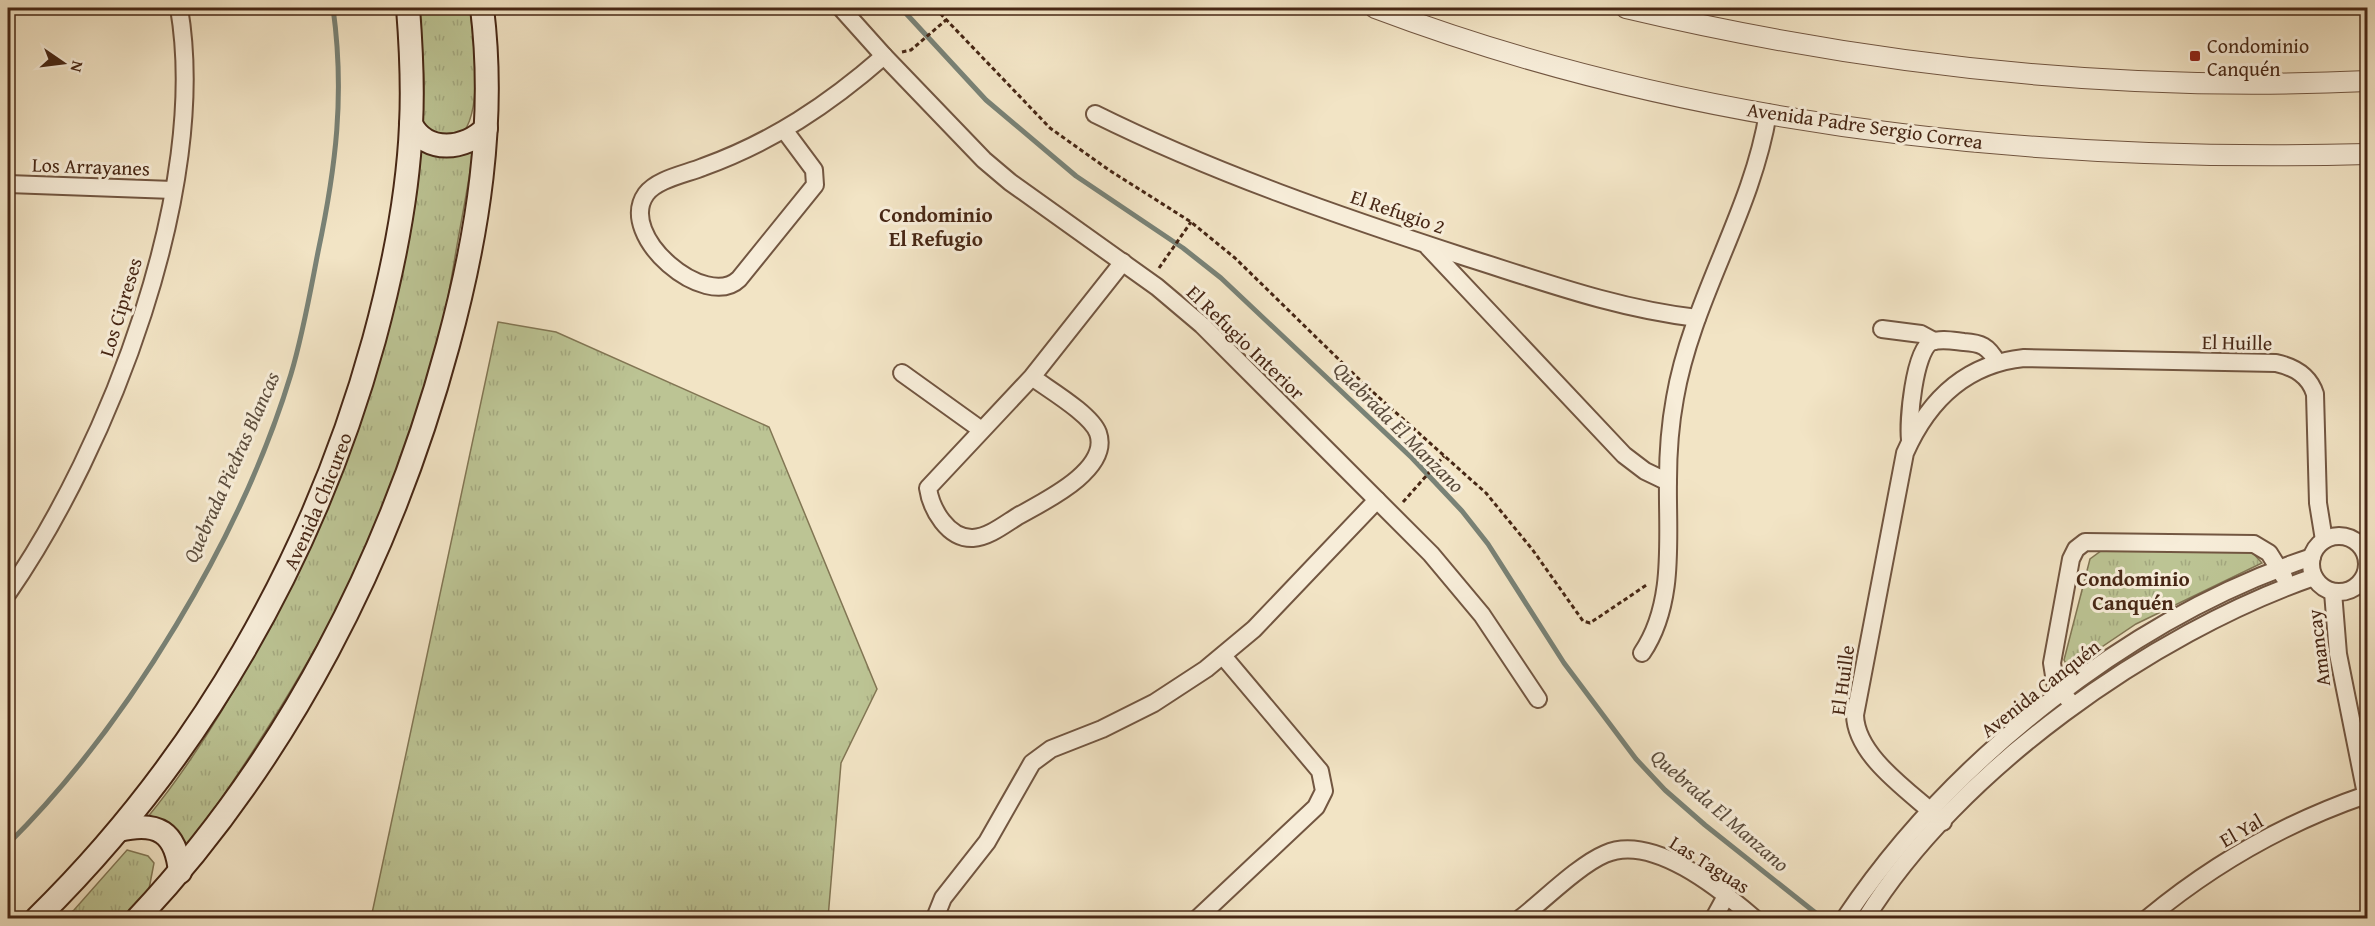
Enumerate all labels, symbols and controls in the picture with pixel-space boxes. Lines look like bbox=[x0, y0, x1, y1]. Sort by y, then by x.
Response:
place label: Condominio Canquén bbox=[2207, 31, 2309, 83]
north arrow bbox=[33, 33, 93, 93]
marker: Condominio Canquén bbox=[2188, 49, 2202, 63]
text: N bbox=[65, 59, 90, 75]
street label: Avenida Padre Sergio Correa bbox=[1745, 94, 1985, 156]
street label: Los Arrayanes bbox=[32, 149, 150, 183]
street label: El Refugio 2 bbox=[1347, 181, 1449, 241]
district label: Condominio El Refugio bbox=[879, 199, 993, 254]
street label: Los Cipreses bbox=[91, 254, 149, 360]
street label: El Refugio Interior bbox=[1180, 278, 1312, 406]
street label: El Huille bbox=[2202, 327, 2272, 357]
water label: Quebrada El Manzano bbox=[1326, 354, 1472, 500]
water label: Quebrada Piedras Blancas bbox=[175, 366, 287, 568]
street label: Avenida Chicureo bbox=[275, 428, 358, 574]
district label: Condominio Canquén bbox=[2076, 563, 2190, 618]
street label: Amancay bbox=[2299, 608, 2337, 688]
street label: Avenida Canquén bbox=[1974, 632, 2106, 744]
street label: El Huille bbox=[1823, 643, 1861, 717]
water label: Quebrada El Manzano bbox=[1644, 741, 1796, 879]
street label: El Yal bbox=[2214, 806, 2269, 854]
street label: Las Taguas bbox=[1664, 828, 1756, 900]

